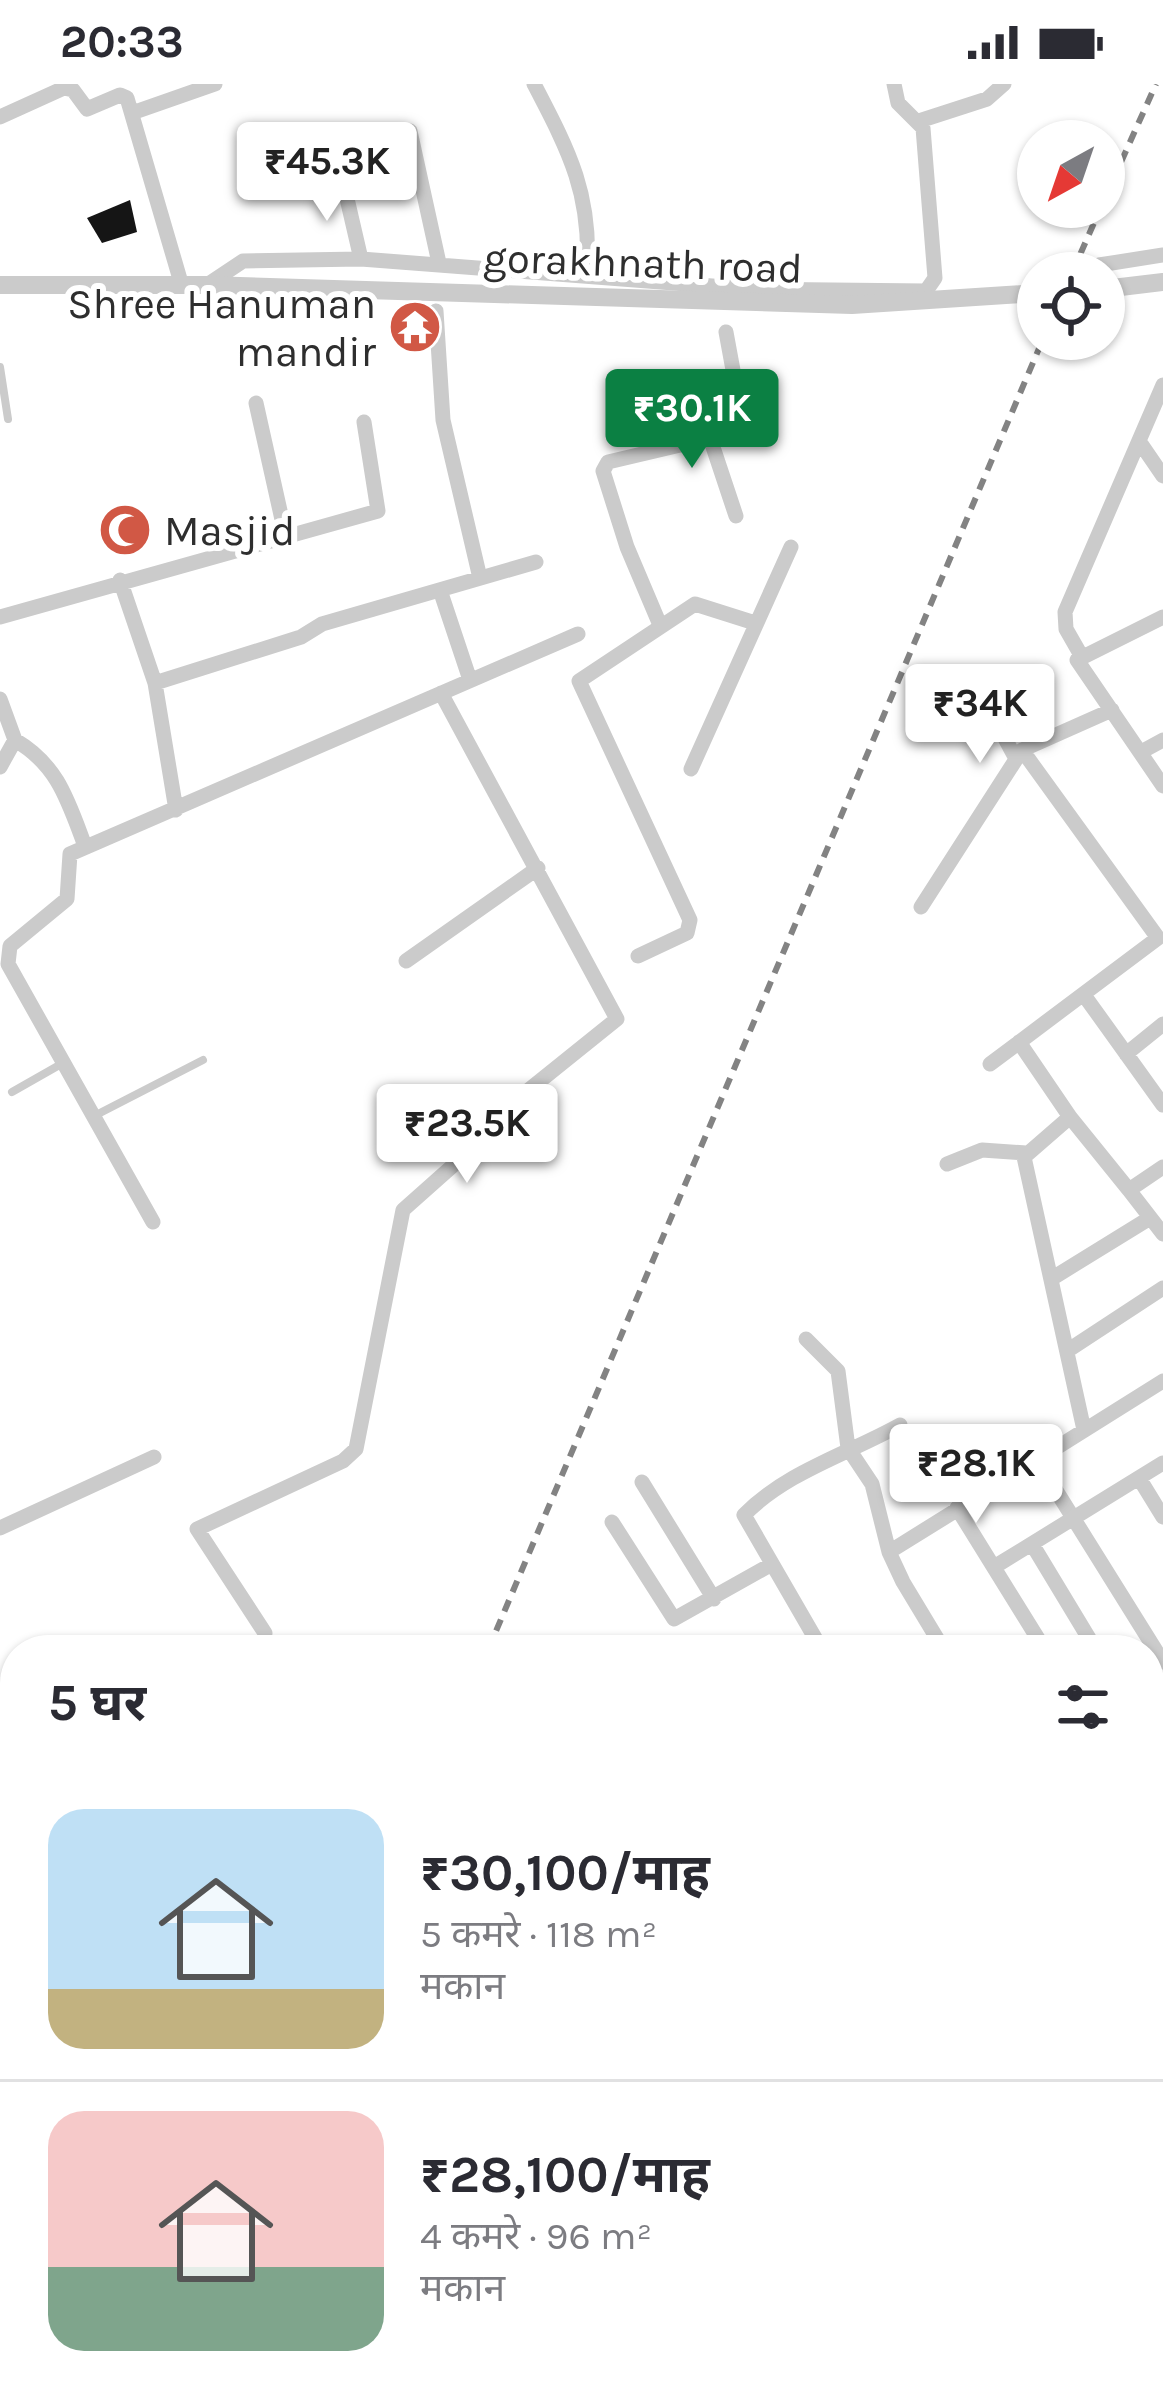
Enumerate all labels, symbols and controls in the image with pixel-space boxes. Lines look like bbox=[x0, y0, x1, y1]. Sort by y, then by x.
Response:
text: 20:33 bbox=[60, 16, 184, 68]
north arrow bbox=[1017, 120, 1125, 228]
map controls bbox=[1017, 120, 1125, 360]
pin: ₹45.3K bbox=[229, 122, 425, 224]
text: ₹45.3K bbox=[264, 138, 390, 184]
street label: gorakhnath road bbox=[482, 232, 804, 294]
button: locate bbox=[1017, 252, 1125, 360]
place label: Shree Hanuman mandir bbox=[67, 279, 377, 377]
temple icon: Shree Hanuman mandir bbox=[387, 299, 443, 355]
pin: ₹30.1K bbox=[594, 369, 790, 471]
text: ₹30.1K bbox=[632, 385, 752, 431]
mosque icon: Masjid bbox=[97, 502, 153, 558]
place label: Masjid bbox=[164, 506, 295, 556]
pin: ₹34K bbox=[909, 664, 1051, 766]
text: ₹34K bbox=[932, 680, 1028, 726]
pin: ₹23.5K bbox=[369, 1084, 565, 1186]
text: ₹23.5K bbox=[404, 1100, 530, 1146]
pin: ₹28.1K bbox=[878, 1424, 1074, 1526]
text: ₹28.1K bbox=[917, 1440, 1035, 1486]
text: 5 घर bbox=[48, 1673, 146, 1733]
icon: filters bbox=[1050, 1674, 1116, 1740]
text: ₹30,100/माह bbox=[420, 1843, 710, 1903]
icon: home bbox=[144, 1857, 288, 2001]
text: 5 कमरे · 118 m² bbox=[420, 1911, 657, 1957]
text: मकान bbox=[420, 1963, 505, 2009]
text: ₹28,100/माह bbox=[420, 2145, 710, 2205]
icon: home bbox=[144, 2159, 288, 2303]
text: 4 कमरे · 96 m² bbox=[420, 2213, 652, 2259]
text: मकान bbox=[420, 2265, 505, 2311]

